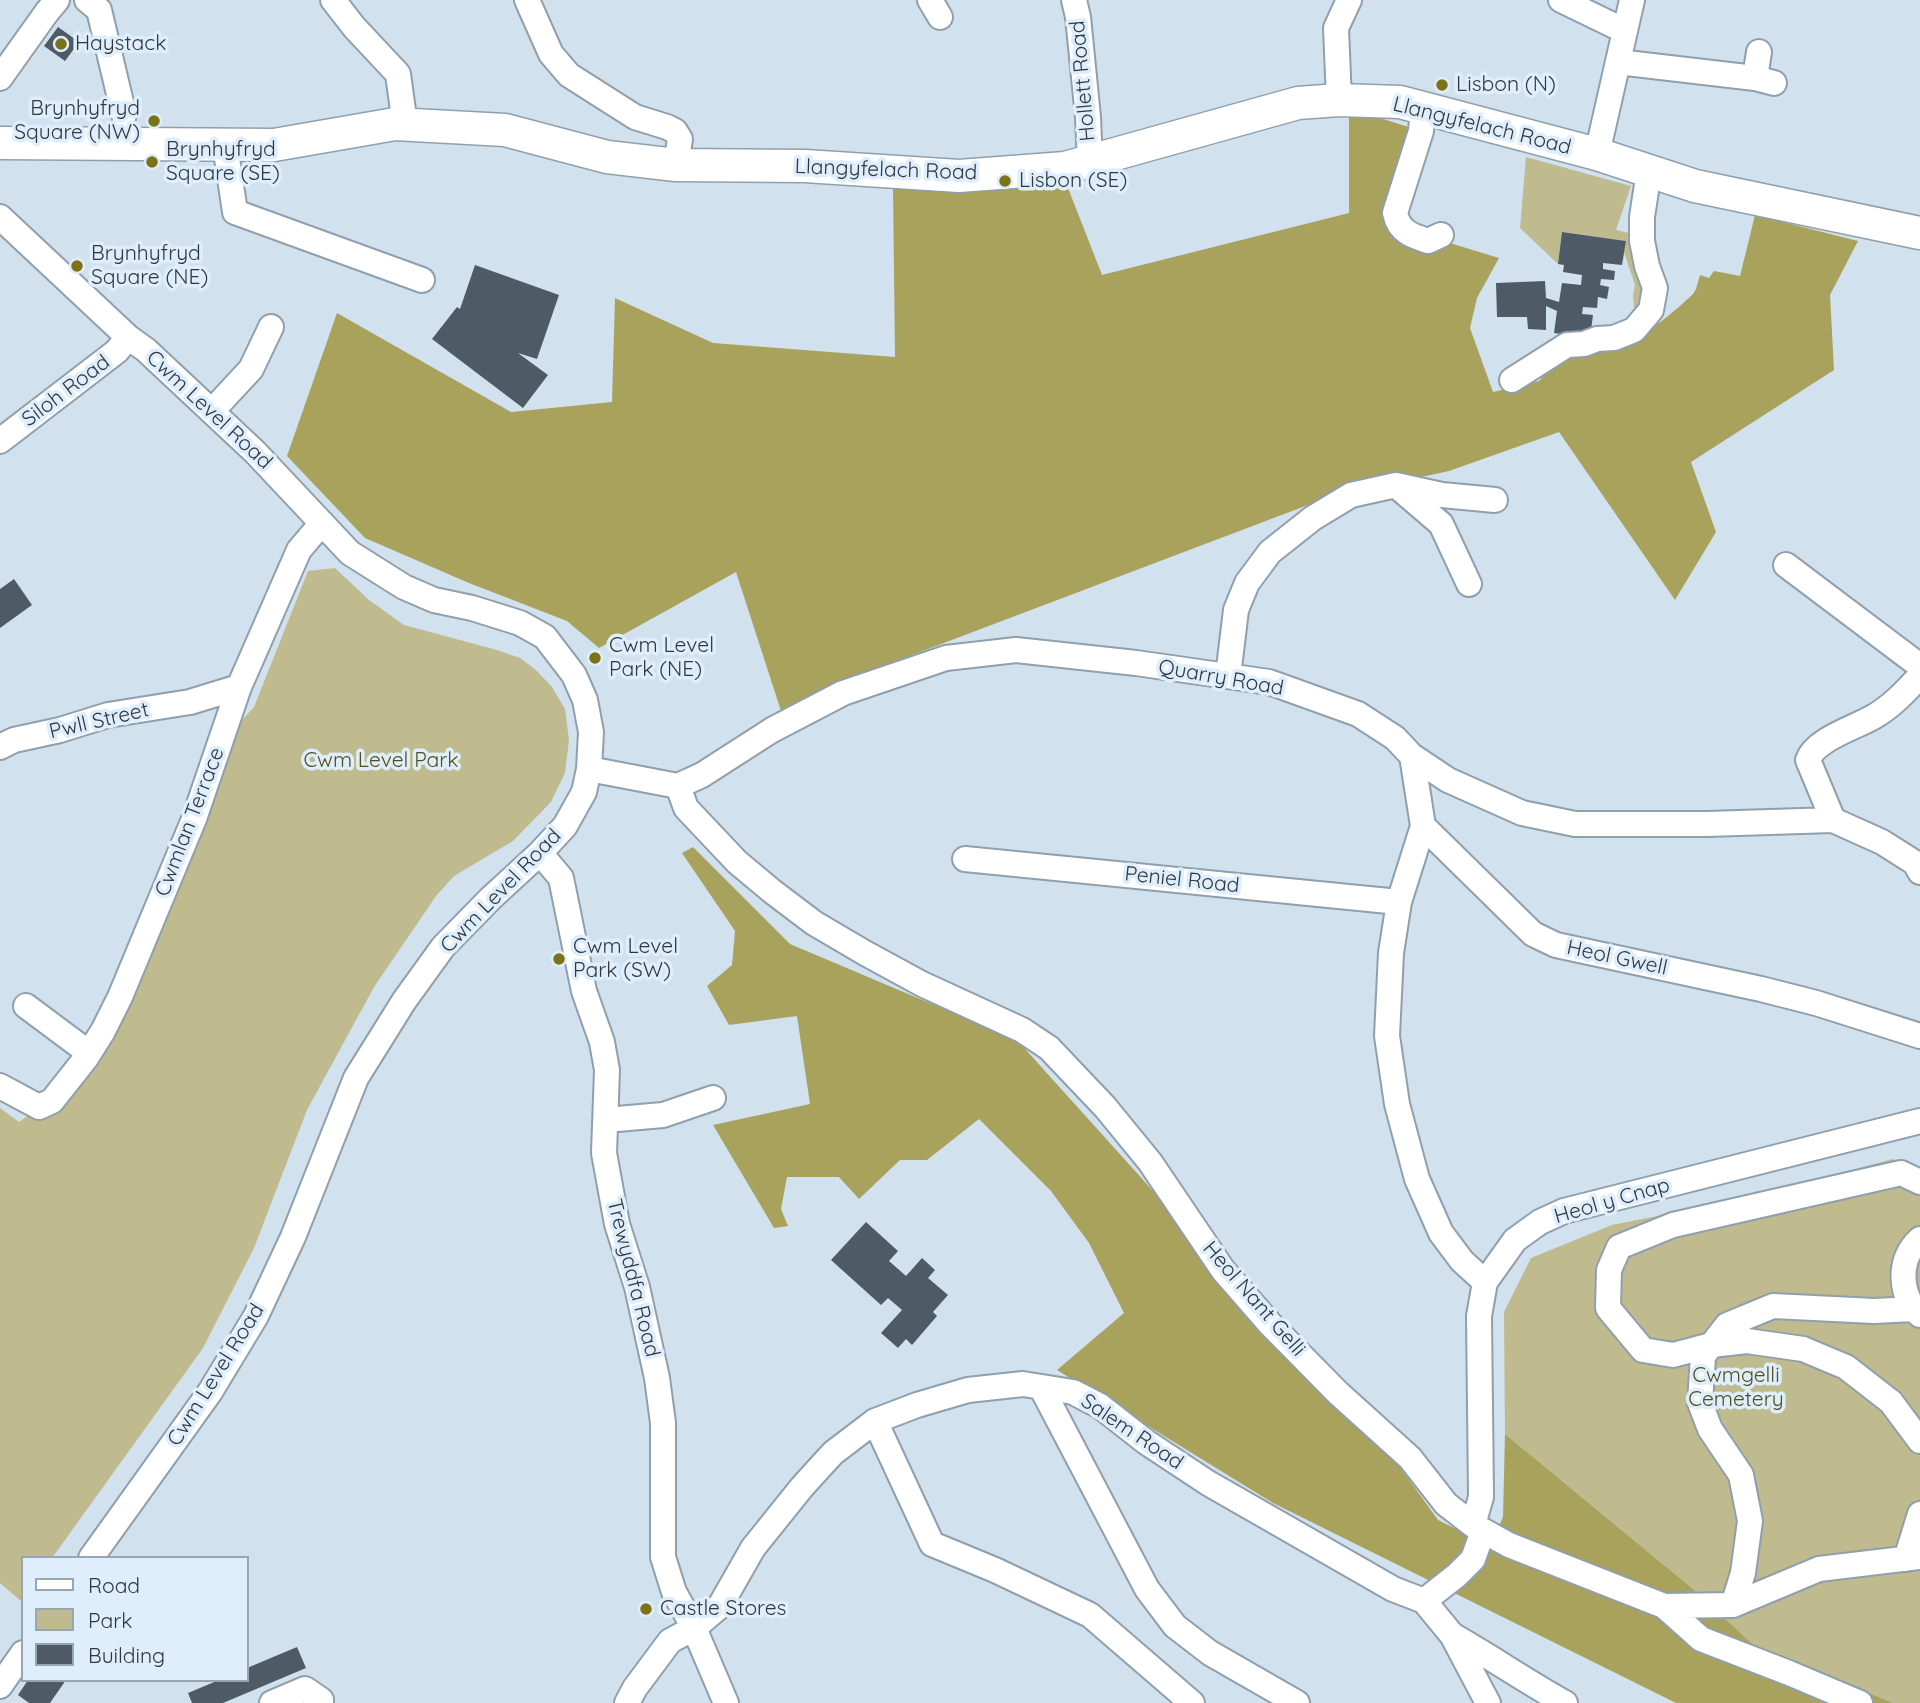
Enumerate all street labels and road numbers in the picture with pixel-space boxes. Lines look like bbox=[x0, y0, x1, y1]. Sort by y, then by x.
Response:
street label: Hollett Road bbox=[1065, 20, 1101, 142]
street label: Llangyfelach Road bbox=[1390, 92, 1574, 160]
street label: Llangyfelach Road bbox=[794, 154, 978, 186]
street label: Cwm Level Road bbox=[141, 345, 277, 475]
street label: Siloh Road bbox=[17, 350, 115, 432]
street label: Quarry Road bbox=[1156, 655, 1286, 701]
street label: Pwll Street bbox=[47, 697, 151, 745]
street label: Cwmlan Terrace bbox=[150, 744, 230, 900]
street label: Cwm Level Road bbox=[435, 824, 567, 958]
street label: Peniel Road bbox=[1123, 861, 1241, 899]
street label: Heol Gwell bbox=[1564, 935, 1670, 981]
street label: Heol y Cnap bbox=[1551, 1172, 1673, 1230]
street label: Trewyddfa Road bbox=[601, 1196, 665, 1360]
street label: Heol Nant Gelli bbox=[1197, 1236, 1311, 1362]
street label: Cwm Level Road bbox=[162, 1299, 270, 1451]
street label: Salem Road bbox=[1076, 1389, 1188, 1475]

